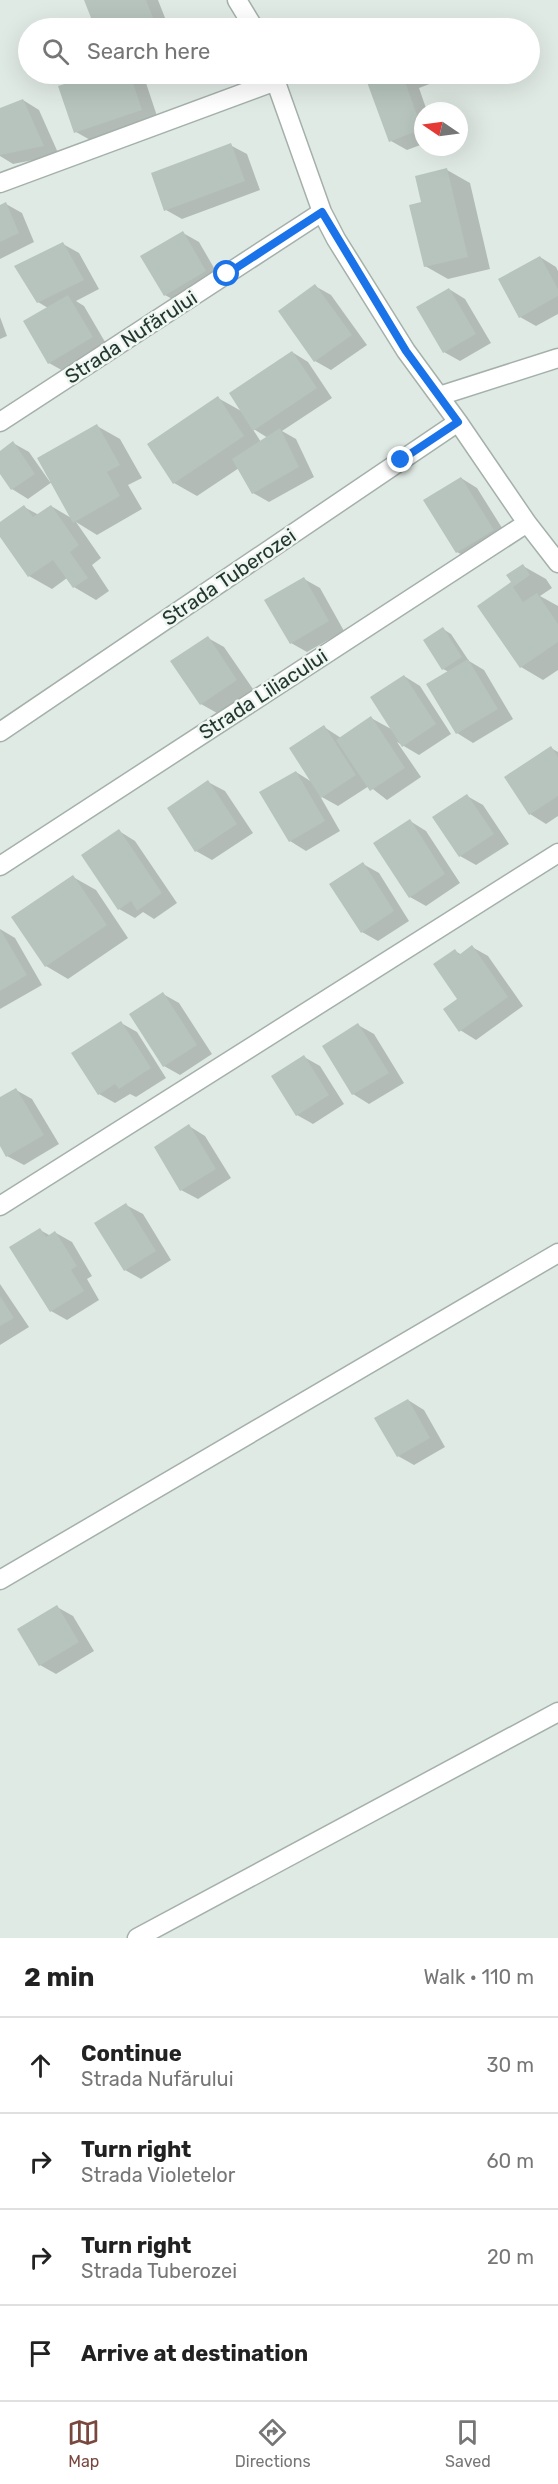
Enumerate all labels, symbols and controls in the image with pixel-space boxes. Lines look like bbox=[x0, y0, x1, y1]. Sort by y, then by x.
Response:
search box bbox=[18, 18, 540, 84]
icon: search bbox=[39, 35, 72, 68]
text: Search here bbox=[87, 38, 210, 65]
north arrow bbox=[414, 102, 468, 156]
route start bbox=[213, 260, 239, 286]
street label: Strada Nufărului bbox=[61, 285, 201, 389]
route end bbox=[387, 446, 413, 472]
street label: Strada Tuberozei bbox=[158, 523, 300, 631]
street label: Strada Liliacului bbox=[194, 644, 332, 744]
text: 2 min bbox=[24, 1962, 94, 1993]
text: Walk · 110 m bbox=[423, 1965, 534, 1989]
text: Continue bbox=[81, 2040, 182, 2067]
icon: ahead bbox=[24, 2049, 57, 2082]
text: 30 m bbox=[487, 2053, 534, 2077]
text: Strada Nufărului bbox=[81, 2067, 234, 2091]
text: Turn right bbox=[81, 2136, 191, 2163]
icon: right bbox=[24, 2145, 57, 2178]
text: 60 m bbox=[487, 2149, 534, 2173]
text: Strada Violetelor bbox=[81, 2163, 235, 2187]
text: Turn right bbox=[81, 2232, 191, 2259]
icon: right bbox=[24, 2241, 57, 2274]
text: 20 m bbox=[487, 2245, 534, 2269]
text: Strada Tuberozei bbox=[81, 2259, 237, 2283]
icon: arrive bbox=[24, 2337, 57, 2370]
text: Arrive at destination bbox=[81, 2340, 308, 2367]
tab: Map bbox=[67, 2416, 100, 2471]
tab: Directions bbox=[235, 2416, 311, 2471]
tab: Saved bbox=[445, 2416, 491, 2471]

